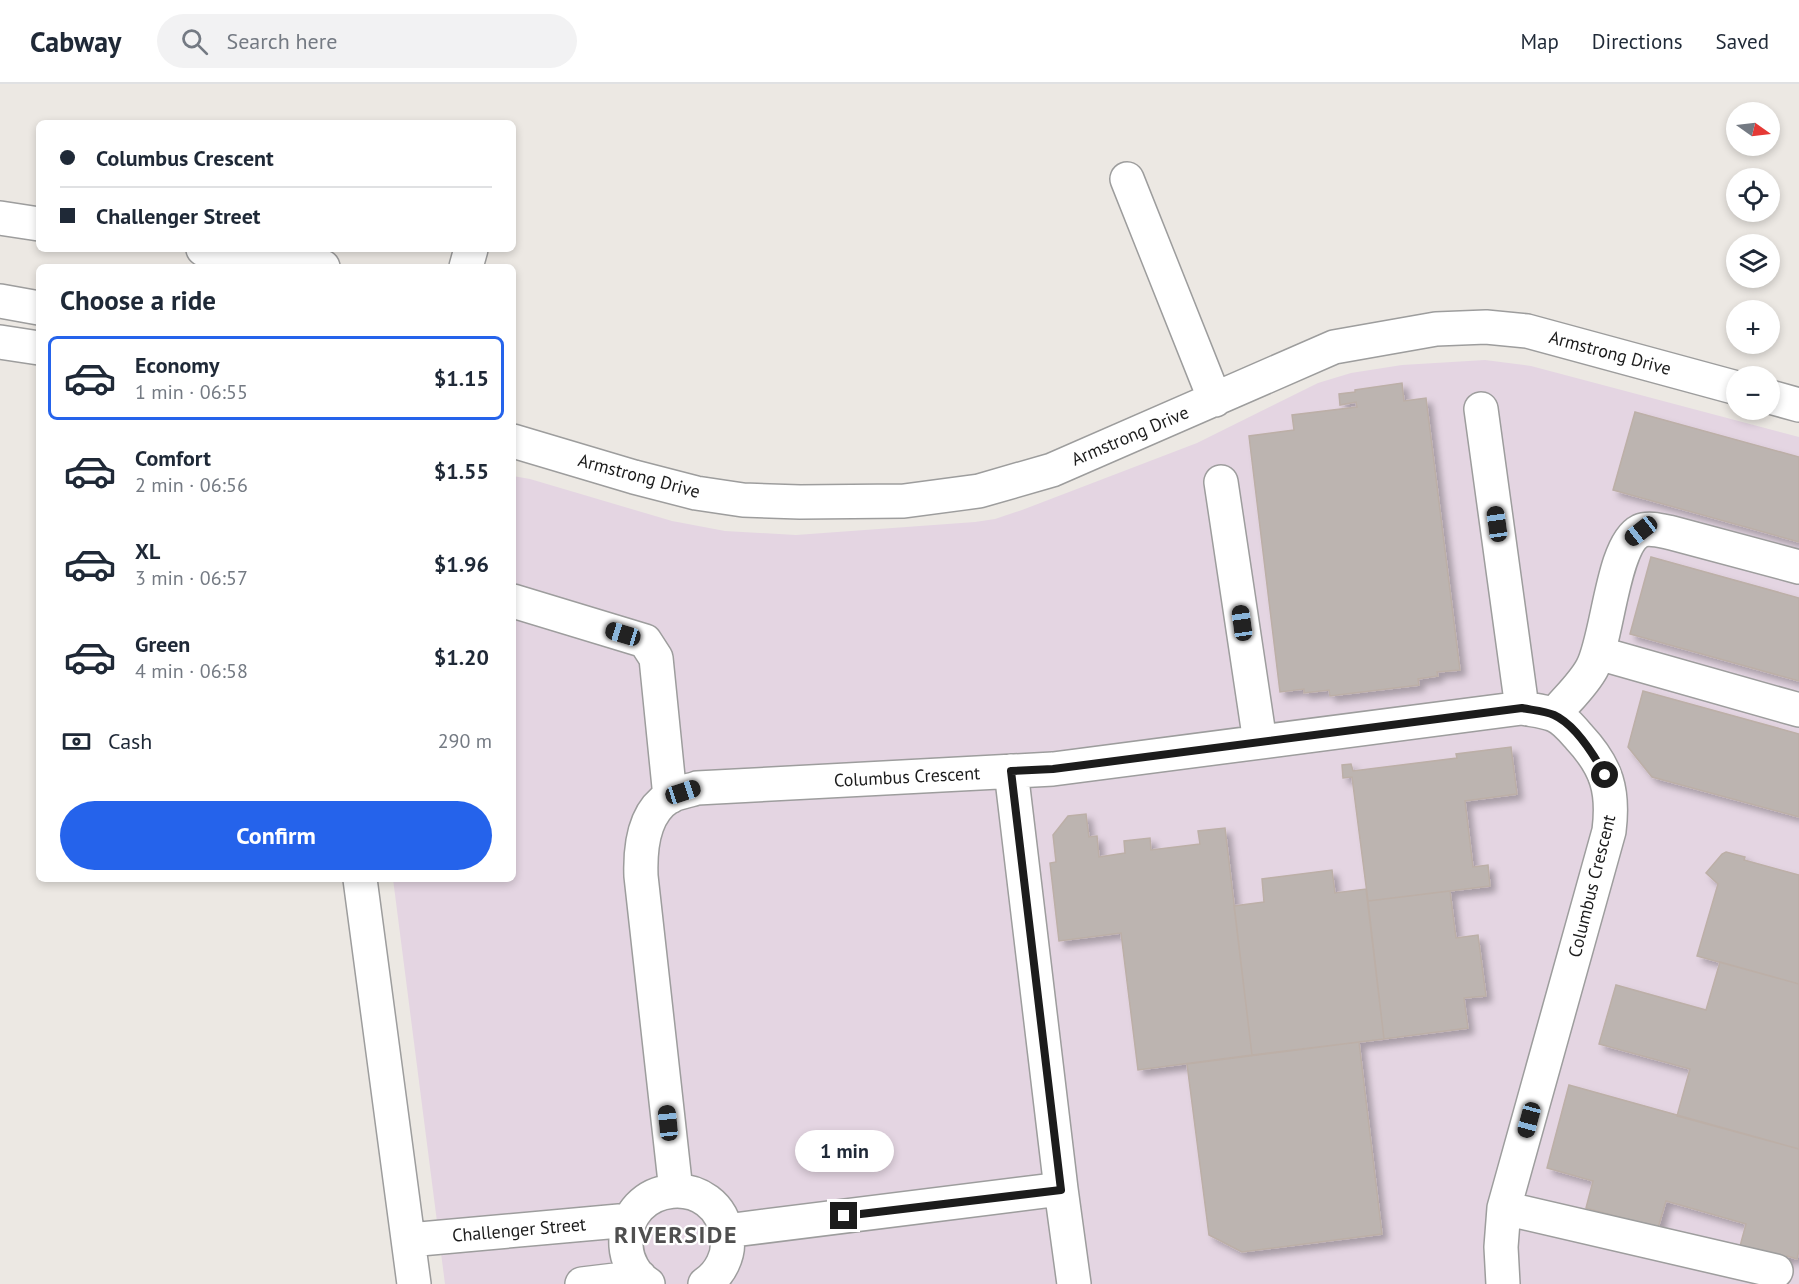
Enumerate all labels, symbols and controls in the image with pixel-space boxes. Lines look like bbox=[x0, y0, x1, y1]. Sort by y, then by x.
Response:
search box bbox=[157, 14, 577, 68]
text: Cabway bbox=[30, 23, 121, 60]
icon: search bbox=[178, 25, 211, 58]
text: Search here bbox=[226, 27, 337, 55]
text: Map bbox=[1520, 28, 1559, 55]
text: Directions bbox=[1592, 28, 1683, 55]
text: Saved bbox=[1716, 28, 1769, 55]
north arrow bbox=[1726, 102, 1780, 156]
map controls bbox=[1726, 102, 1780, 420]
text: Columbus Crescent bbox=[96, 144, 274, 172]
button: locate bbox=[1726, 168, 1780, 222]
text: Challenger Street bbox=[96, 202, 261, 230]
button: layers bbox=[1726, 234, 1780, 288]
text: Choose a ride bbox=[60, 283, 216, 317]
button: + bbox=[1726, 300, 1780, 354]
street label: Armstrong Drive bbox=[1547, 325, 1674, 380]
icon: car bbox=[63, 351, 117, 405]
text: Economy bbox=[135, 351, 219, 379]
text: $1.15 bbox=[434, 364, 489, 392]
button: − bbox=[1726, 366, 1780, 420]
text: 1 min · 06:55 bbox=[135, 379, 248, 405]
street label: Armstrong Drive bbox=[1068, 400, 1192, 471]
icon: car bbox=[63, 444, 117, 498]
text: Comfort bbox=[135, 444, 211, 472]
street label: Armstrong Drive bbox=[576, 448, 703, 503]
text: $1.55 bbox=[434, 457, 489, 485]
text: 2 min · 06:56 bbox=[135, 472, 248, 498]
car bbox=[1486, 505, 1508, 543]
car bbox=[1621, 513, 1661, 549]
icon: car bbox=[63, 537, 117, 591]
text: XL bbox=[135, 537, 160, 565]
text: $1.96 bbox=[434, 550, 489, 578]
text: 3 min · 06:57 bbox=[135, 565, 248, 591]
car bbox=[1231, 604, 1253, 642]
car bbox=[603, 620, 643, 648]
icon: car bbox=[63, 630, 117, 684]
text: Green bbox=[135, 630, 190, 658]
text: $1.20 bbox=[434, 643, 489, 671]
text: 4 min · 06:58 bbox=[135, 658, 248, 684]
icon: cash bbox=[60, 725, 93, 758]
text: Cash bbox=[108, 727, 152, 755]
text: 290 m bbox=[438, 728, 492, 754]
street label: Columbus Crescent bbox=[833, 761, 981, 792]
route start bbox=[1591, 761, 1618, 788]
car bbox=[663, 778, 703, 806]
button: Confirm bbox=[60, 801, 492, 870]
street label: Columbus Crescent bbox=[1563, 812, 1620, 960]
car bbox=[1516, 1100, 1542, 1140]
car bbox=[657, 1104, 679, 1142]
callout: 1 min bbox=[794, 1129, 894, 1171]
text: 1 min bbox=[820, 1138, 869, 1164]
route end bbox=[830, 1202, 857, 1229]
street label: Challenger Street bbox=[451, 1212, 587, 1247]
district label: RIVERSIDE bbox=[614, 1219, 738, 1250]

